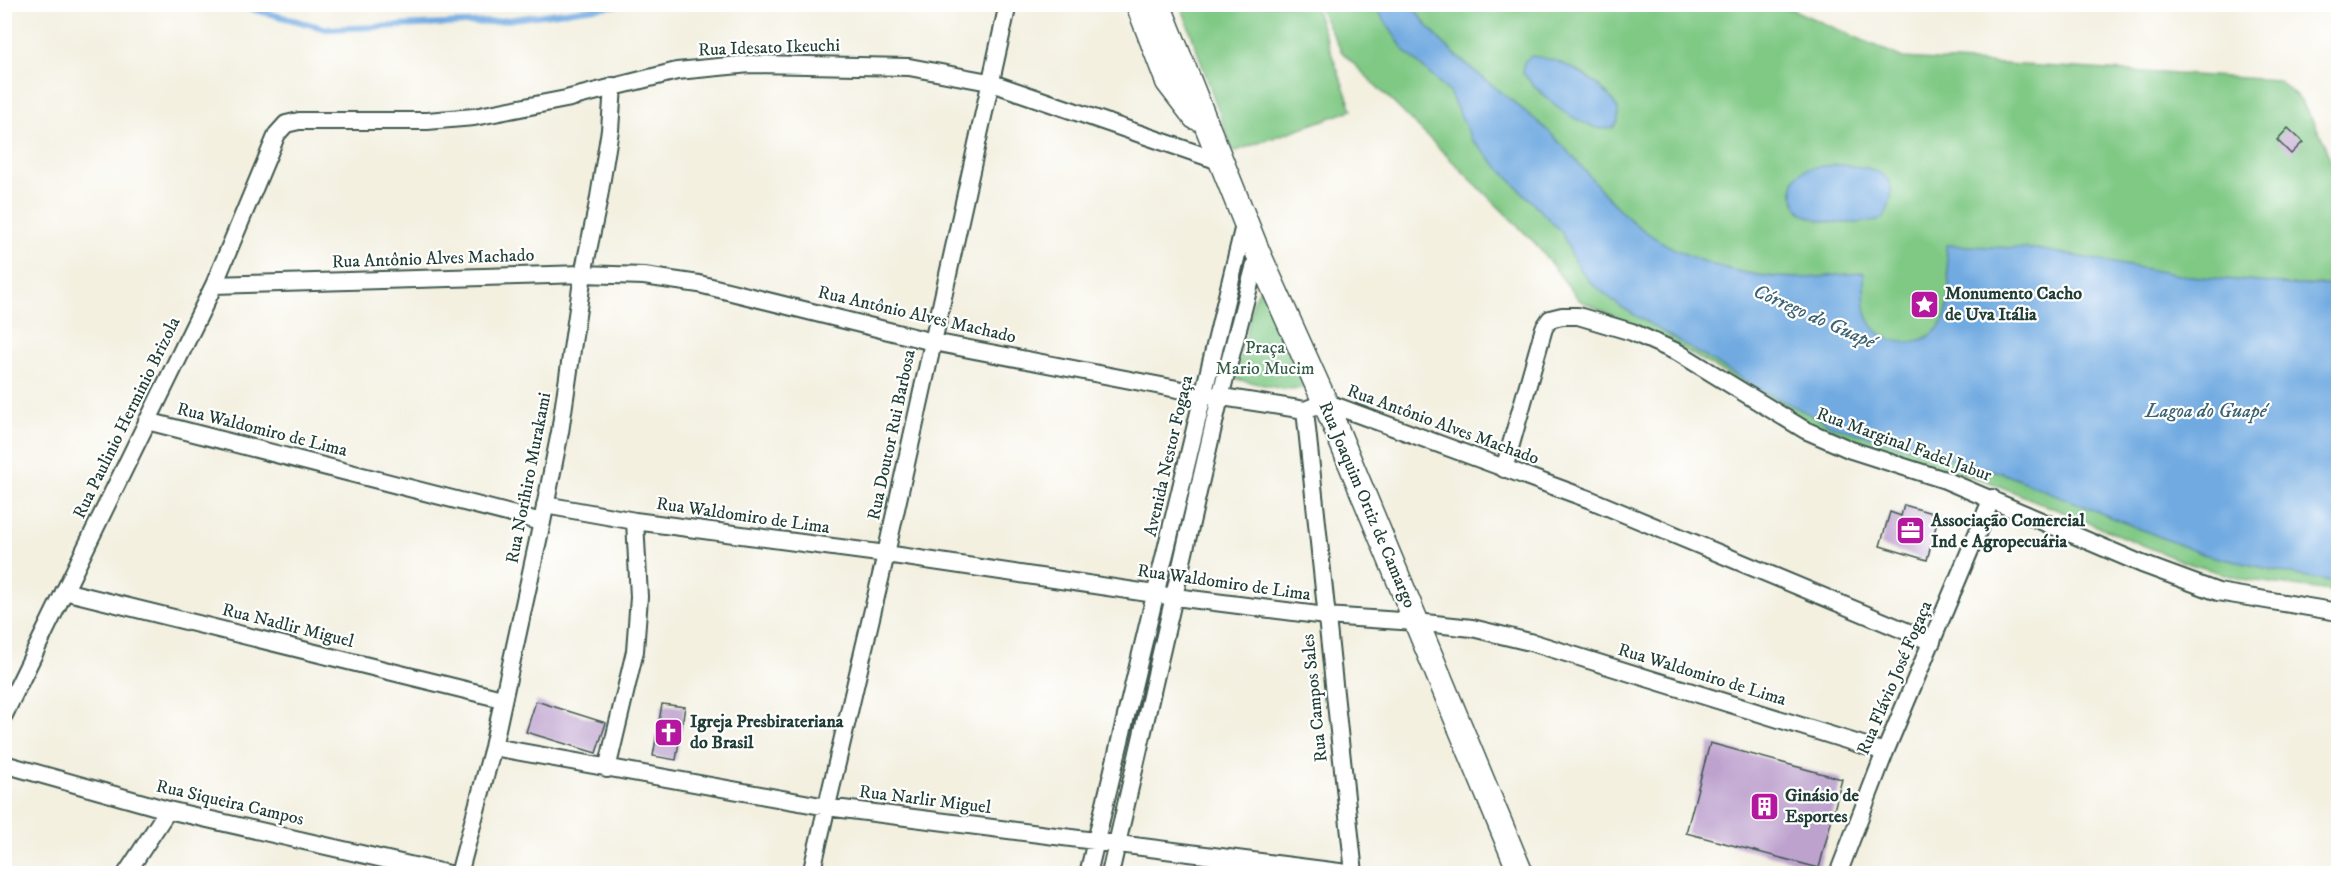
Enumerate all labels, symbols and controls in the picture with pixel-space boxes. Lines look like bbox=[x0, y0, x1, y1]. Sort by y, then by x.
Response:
street label: Rua Idesato Ikeuchi bbox=[698, 35, 840, 61]
street label: Rua Antônio Alves Machado bbox=[331, 244, 535, 274]
water label: Córrego do Guapé bbox=[1749, 279, 1882, 356]
street label: Rua Antônio Alves Machado bbox=[816, 281, 1018, 349]
place label: Monumento Cacho de Uva Itália bbox=[1945, 283, 2082, 326]
place icon: Monumento Cacho de Uva Itália bbox=[1908, 288, 1940, 320]
street label: Rua Paulinio Herminio Brizola bbox=[69, 313, 186, 522]
park label: Praça Mario Mucim bbox=[1216, 337, 1314, 380]
street label: Rua Doutor Rui Barbosa bbox=[863, 347, 921, 522]
street label: Avenida Nestor Fogaça bbox=[1140, 373, 1198, 539]
street label: Rua Antônio Alves Machado bbox=[1344, 380, 1542, 470]
street label: Rua Norihiro Murakami bbox=[502, 391, 556, 565]
street label: Rua Waldomiro de Lima bbox=[174, 398, 350, 462]
street label: Rua Joaquim Ortiz de Camargo bbox=[1314, 399, 1421, 612]
water label: Lagoa do Guapé bbox=[2144, 399, 2270, 424]
street label: Rua Marginal Fadel Jabur bbox=[1813, 403, 1995, 487]
street label: Rua Waldomiro de Lima bbox=[655, 493, 831, 539]
place label: Associação Comercial Ind e Agropecuária bbox=[1930, 510, 2086, 553]
office icon: Associação Comercial Ind e Agropecuária bbox=[1894, 515, 1926, 547]
street label: Rua Waldomiro de Lima bbox=[1136, 560, 1312, 606]
street label: Rua Flávio José Fogaça bbox=[1853, 597, 1938, 758]
street label: Rua Nadlir Miguel bbox=[220, 599, 357, 653]
street label: Rua Campos Sales bbox=[1297, 633, 1333, 763]
street label: Rua Waldomiro de Lima bbox=[1615, 639, 1789, 711]
place label: Igreja Presbirateriana do Brasil bbox=[690, 711, 844, 754]
church icon: Igreja Presbirateriana do Brasil bbox=[653, 716, 685, 748]
street label: Rua Siqueira Campos bbox=[154, 775, 306, 831]
street label: Rua Narlir Miguel bbox=[858, 781, 993, 819]
place label: Ginásio de Esportes bbox=[1785, 785, 1860, 828]
building icon: Ginásio de Esportes bbox=[1748, 790, 1780, 822]

